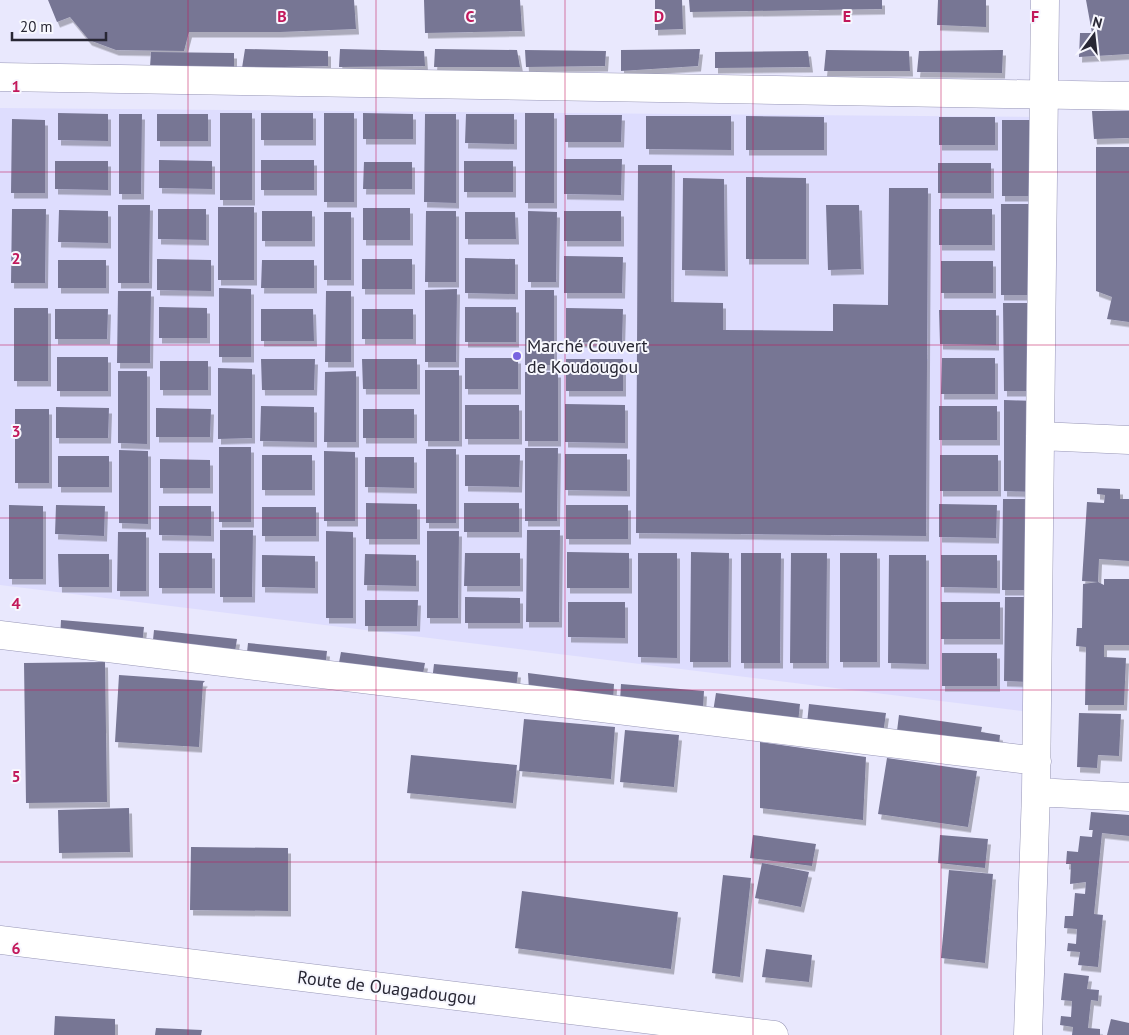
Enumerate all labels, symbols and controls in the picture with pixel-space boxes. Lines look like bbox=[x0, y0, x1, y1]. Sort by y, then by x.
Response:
text: B bbox=[277, 6, 287, 26]
text: C bbox=[466, 6, 475, 26]
text: D bbox=[654, 6, 664, 26]
text: E bbox=[843, 6, 851, 26]
text: F bbox=[1031, 6, 1039, 26]
scale bar bbox=[12, 10, 106, 42]
north arrow bbox=[1069, 10, 1119, 60]
text: N bbox=[1091, 13, 1104, 32]
text: 20 m bbox=[20, 17, 53, 36]
text: 1 bbox=[11, 76, 21, 96]
text: 2 bbox=[11, 248, 21, 268]
place label: Marché Couvert de Koudougou bbox=[527, 334, 648, 378]
marker: Marché Couvert de Koudougou bbox=[511, 350, 523, 362]
text: 3 bbox=[11, 421, 21, 441]
text: 4 bbox=[11, 593, 21, 613]
text: 5 bbox=[11, 766, 21, 786]
text: 6 bbox=[11, 938, 21, 958]
street label: Route de Ouagadougou bbox=[296, 965, 478, 1010]

